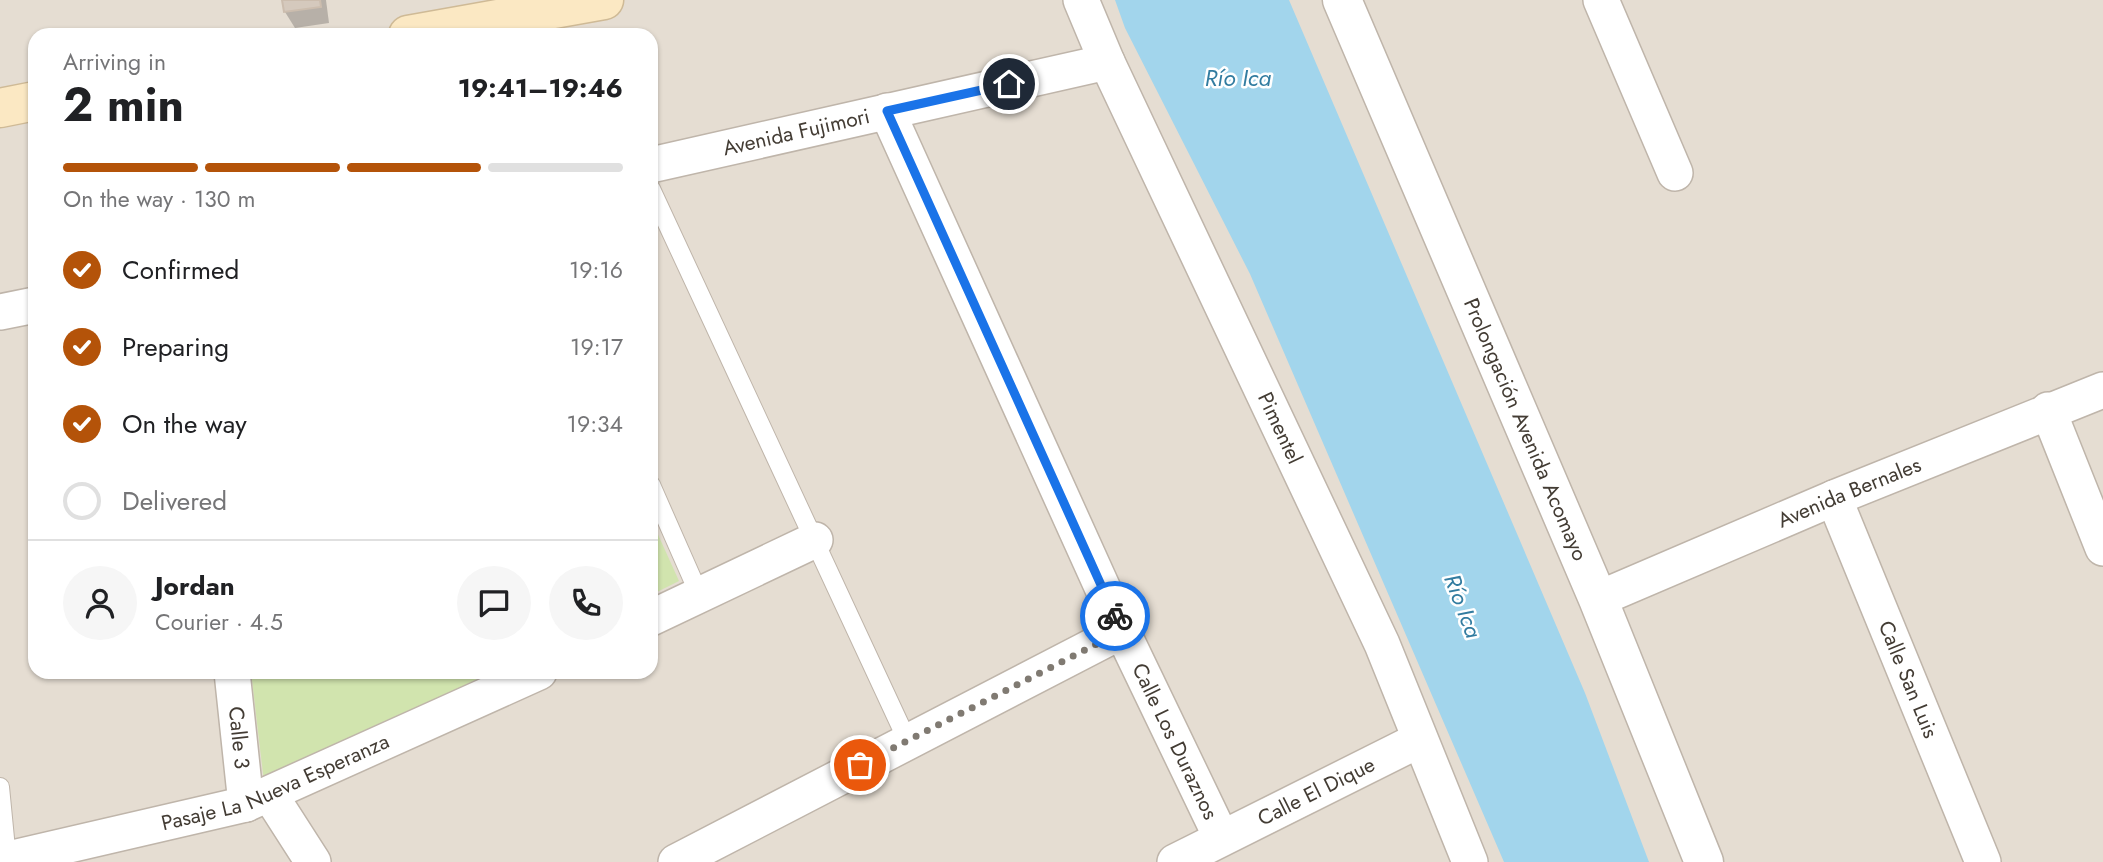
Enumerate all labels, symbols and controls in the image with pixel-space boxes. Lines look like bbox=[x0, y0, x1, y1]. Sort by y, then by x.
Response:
text: Arriving in bbox=[63, 45, 166, 79]
pin bbox=[979, 54, 1039, 114]
water label: Río Ica bbox=[1205, 61, 1271, 95]
icon: home bbox=[990, 65, 1028, 103]
text: 19:41–19:46 bbox=[458, 69, 623, 107]
text: 2 min bbox=[63, 72, 184, 138]
street label: Avenida Fujimori bbox=[720, 101, 873, 163]
text: On the way · 130 m bbox=[63, 182, 255, 216]
icon: check bbox=[63, 251, 101, 289]
text: Confirmed bbox=[122, 251, 239, 289]
text: 19:16 bbox=[569, 253, 623, 287]
street label: Prolongación Avenida Acomayo bbox=[1456, 293, 1595, 565]
icon: check bbox=[63, 328, 101, 366]
text: Preparing bbox=[122, 328, 229, 366]
text: 19:17 bbox=[570, 330, 623, 364]
street label: Pimentel bbox=[1250, 387, 1310, 469]
icon: check bbox=[63, 405, 101, 443]
text: On the way bbox=[122, 405, 247, 443]
text: 19:34 bbox=[567, 407, 623, 441]
street label: Avenida Bernales bbox=[1773, 450, 1925, 535]
text: Delivered bbox=[122, 482, 227, 520]
button: person bbox=[63, 566, 137, 640]
button: chat bbox=[457, 566, 531, 640]
button: phone bbox=[549, 566, 623, 640]
text: Jordan bbox=[155, 567, 235, 605]
water label: Río Ica bbox=[1435, 569, 1491, 643]
courier bbox=[1080, 581, 1150, 651]
icon: bike bbox=[1096, 597, 1134, 635]
text: Courier · 4.5 bbox=[155, 605, 283, 639]
street label: Calle San Luis bbox=[1871, 616, 1946, 743]
street label: Calle Los Duraznos bbox=[1125, 658, 1225, 825]
street label: Calle 3 bbox=[221, 705, 257, 770]
street label: Pasaje La Nueva Esperanza bbox=[158, 726, 394, 838]
pin bbox=[830, 735, 890, 795]
icon: bag bbox=[841, 746, 879, 784]
street label: Calle El Dique bbox=[1253, 749, 1380, 833]

